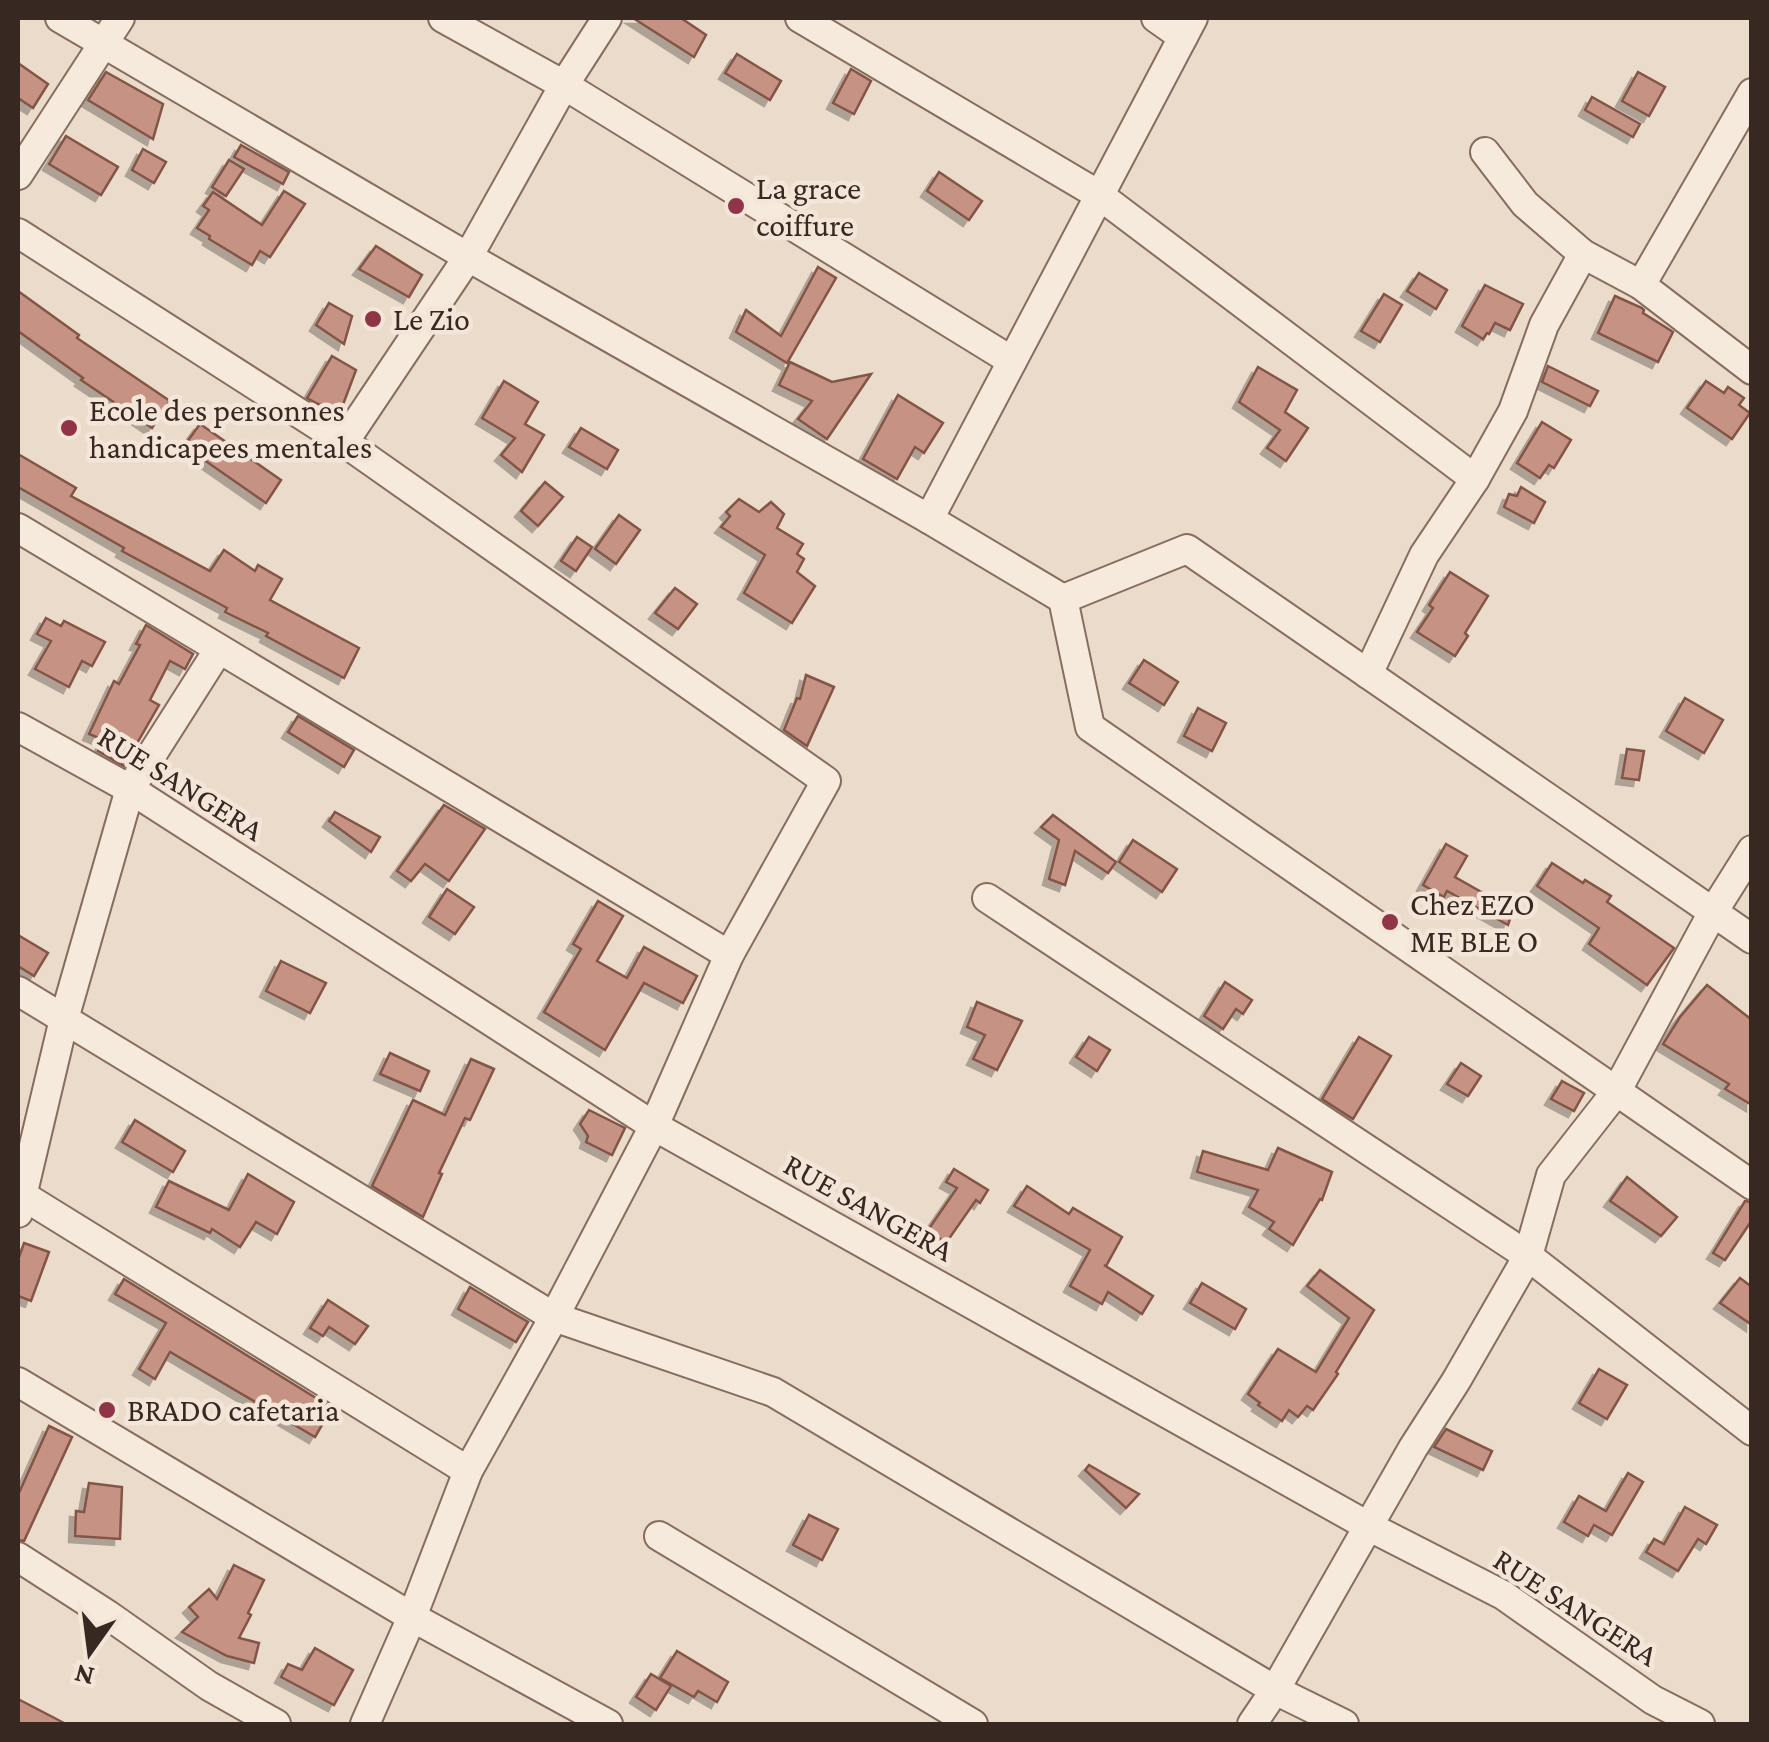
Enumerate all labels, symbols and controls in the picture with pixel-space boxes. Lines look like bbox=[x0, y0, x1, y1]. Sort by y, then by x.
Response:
place label: La grace coiffure bbox=[756, 170, 861, 243]
marker: La grace coiffure bbox=[725, 195, 747, 217]
place label: Le Zio bbox=[393, 301, 470, 337]
marker: Le Zio bbox=[362, 308, 384, 330]
place label: Ecole des personnes handicapees mentales bbox=[89, 392, 372, 465]
marker: Ecole des personnes handicapees mentales bbox=[58, 417, 80, 439]
street label: RUE SANGERA bbox=[92, 718, 271, 849]
place label: Chez EZO ME BLE O bbox=[1410, 886, 1538, 959]
marker: Chez EZO ME BLE O bbox=[1379, 911, 1401, 933]
street label: RUE SANGERA bbox=[778, 1146, 961, 1269]
place label: BRADO cafetaria bbox=[127, 1392, 340, 1428]
marker: BRADO cafetaria bbox=[96, 1399, 118, 1421]
street label: RUE SANGERA bbox=[1487, 1541, 1665, 1674]
north arrow bbox=[40, 1602, 140, 1702]
text: N bbox=[71, 1658, 97, 1693]

